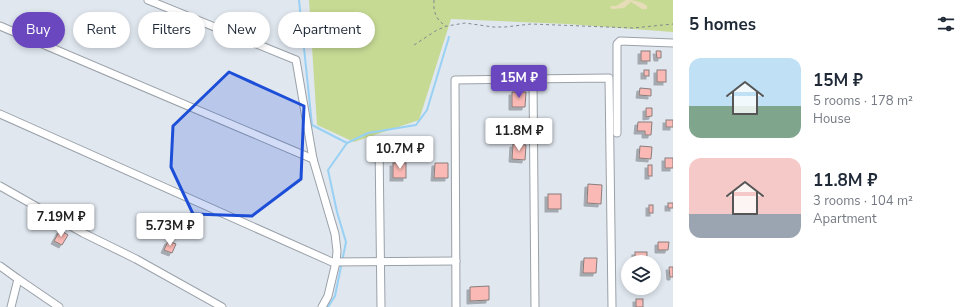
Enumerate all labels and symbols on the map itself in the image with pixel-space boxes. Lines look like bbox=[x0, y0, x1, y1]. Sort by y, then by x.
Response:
pin: 15M ₽ bbox=[491, 65, 547, 99]
pin: 11.8M ₽ bbox=[482, 118, 556, 152]
pin: 10.7M ₽ bbox=[363, 136, 437, 170]
pin: 7.19M ₽ bbox=[24, 204, 98, 238]
pin: 5.73M ₽ bbox=[133, 213, 207, 247]

